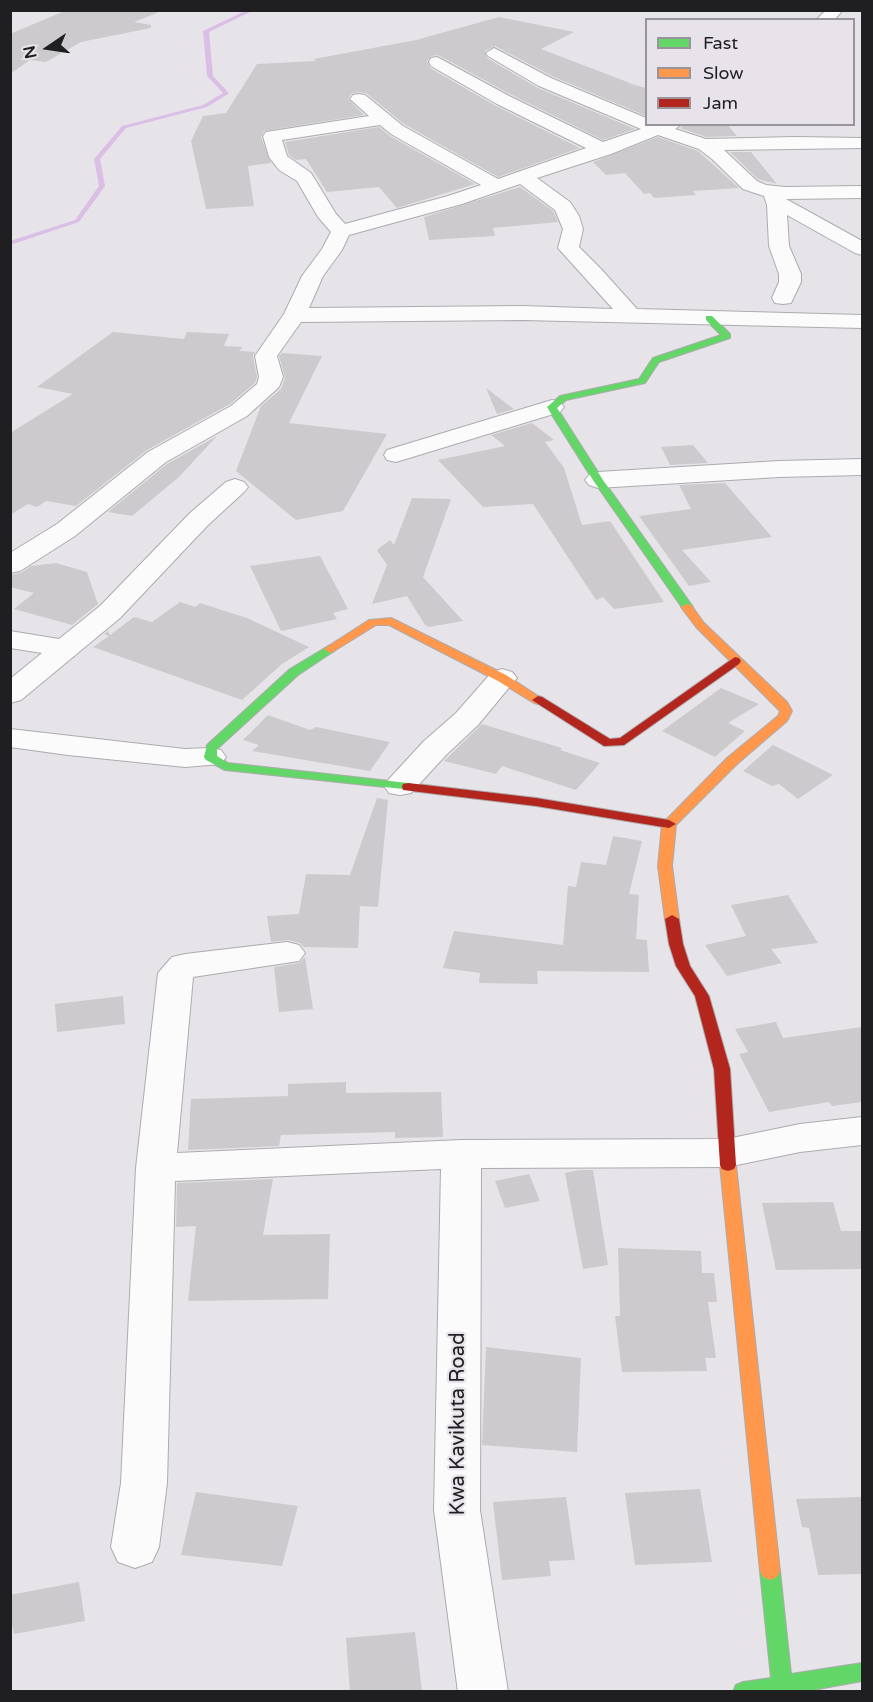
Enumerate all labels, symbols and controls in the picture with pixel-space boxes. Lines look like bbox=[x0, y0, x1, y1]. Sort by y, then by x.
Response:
north arrow bbox=[18, 18, 78, 78]
legend bbox=[645, 18, 855, 126]
text: Fast bbox=[703, 32, 738, 54]
text: N bbox=[19, 44, 42, 61]
text: Slow bbox=[703, 62, 744, 84]
text: Jam bbox=[703, 92, 738, 114]
street label: Kwa Kavikuta Road bbox=[447, 1332, 471, 1516]

